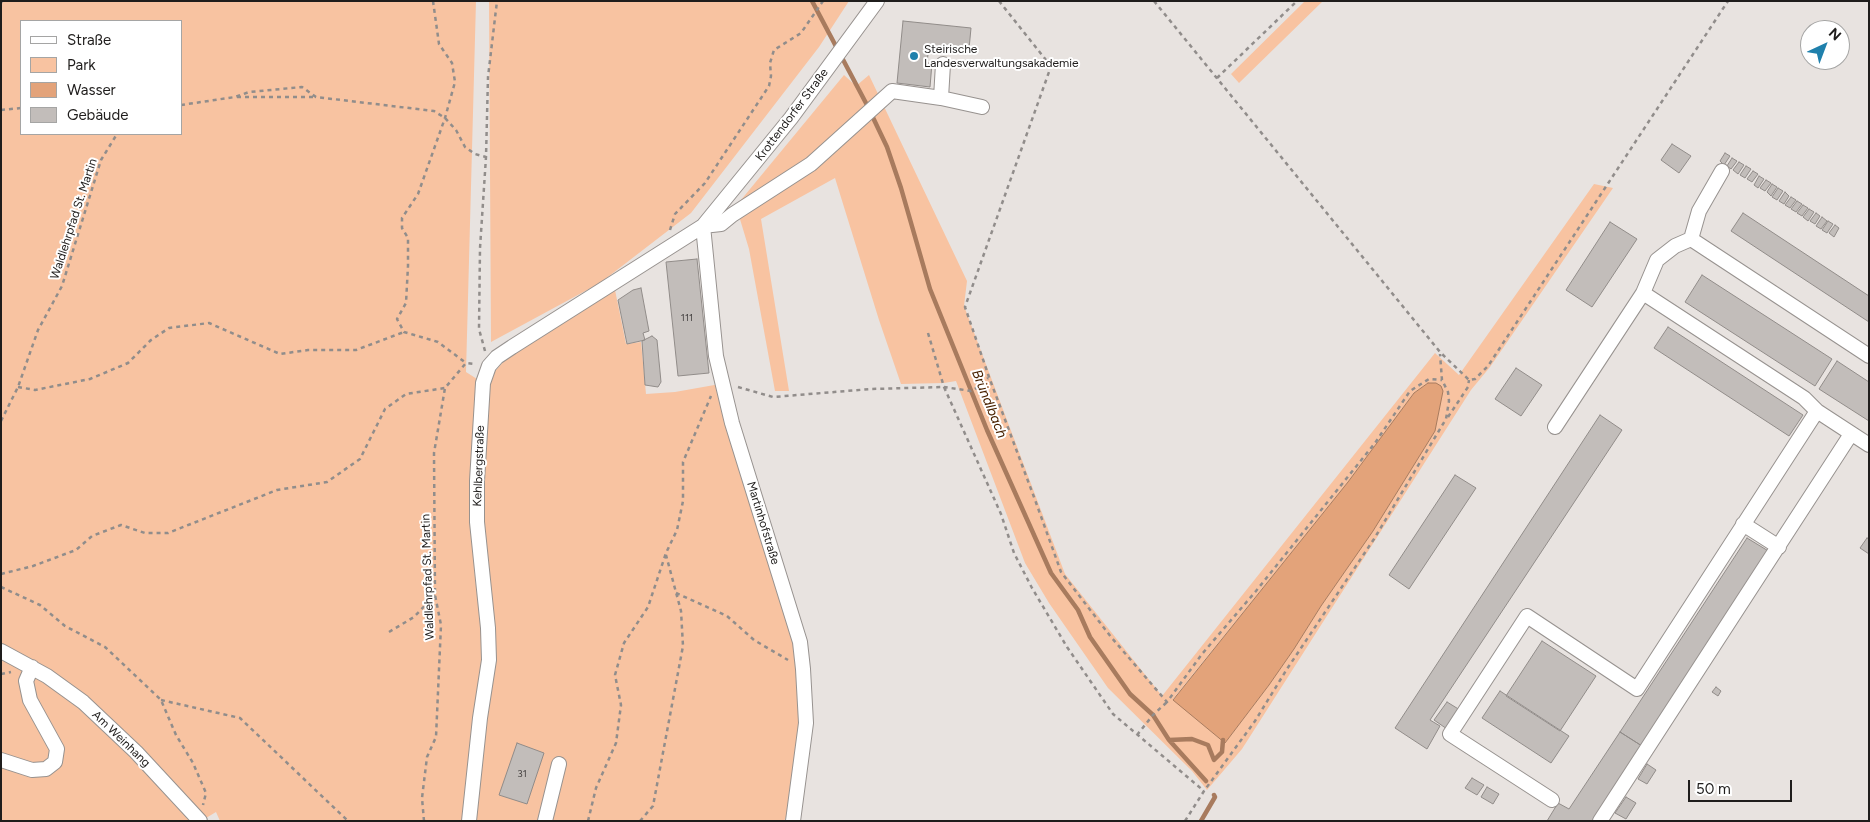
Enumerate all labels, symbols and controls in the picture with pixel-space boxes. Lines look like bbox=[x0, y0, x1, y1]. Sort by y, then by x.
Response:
legend bbox=[20, 20, 182, 135]
north arrow bbox=[1800, 20, 1850, 70]
text: N bbox=[1825, 24, 1845, 44]
text: Straße bbox=[67, 31, 111, 49]
place label: Steirische Landesverwaltungsakademie bbox=[924, 42, 1079, 70]
marker: Steirische Landesverwaltungsakademie bbox=[908, 50, 920, 62]
text: Park bbox=[67, 56, 96, 74]
street label: Krottendorfer Straße bbox=[753, 66, 831, 164]
text: Wasser bbox=[67, 81, 116, 99]
text: Gebäude bbox=[67, 106, 128, 124]
street label: Waldlehrpfad St. Martin bbox=[48, 157, 100, 281]
house number: 111 bbox=[681, 312, 693, 324]
water label: Bründlbach bbox=[968, 367, 1010, 441]
street label: Kehlbergstraße bbox=[470, 425, 488, 507]
street label: Martinhofstraße bbox=[744, 480, 782, 566]
street label: Waldlehrpfad St. Martin bbox=[419, 514, 437, 640]
street label: Am Weinhang bbox=[89, 708, 153, 770]
house number: 31 bbox=[517, 768, 527, 780]
scale bar bbox=[1690, 770, 1794, 802]
text: 50 m bbox=[1696, 780, 1731, 798]

